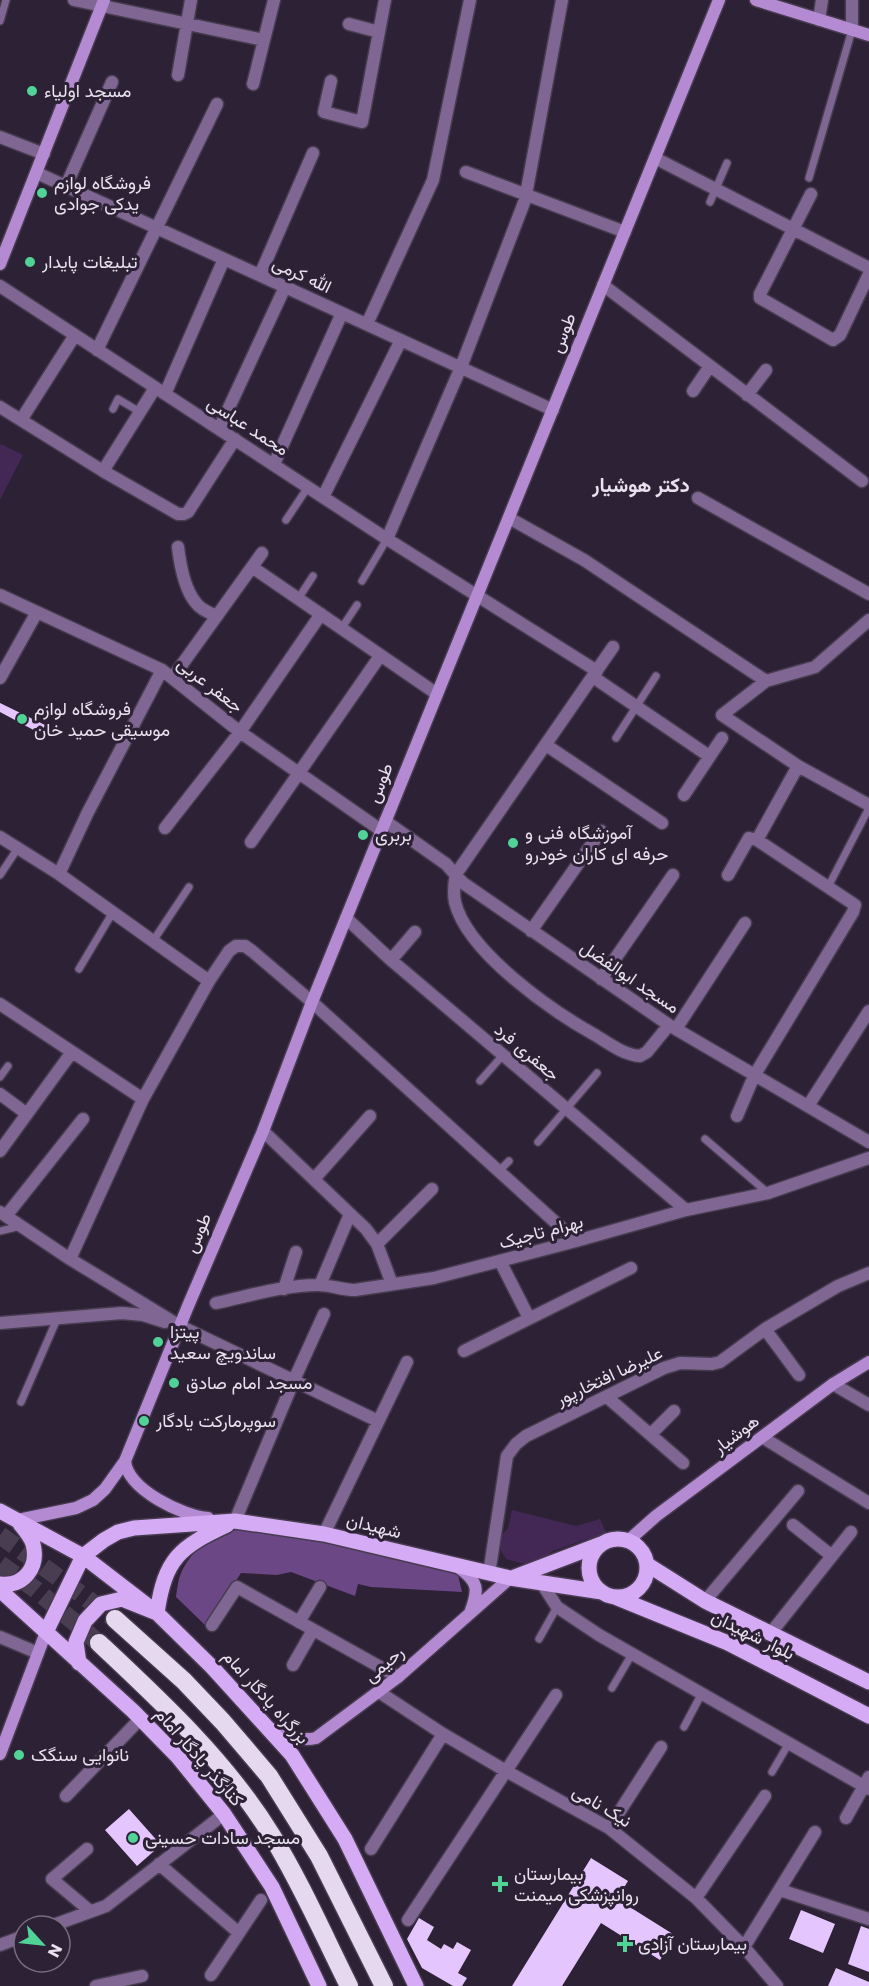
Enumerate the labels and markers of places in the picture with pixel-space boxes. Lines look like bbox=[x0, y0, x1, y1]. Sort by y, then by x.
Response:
place label: مسجد اولیاء bbox=[44, 78, 131, 103]
marker: مسجد اولیاء bbox=[25, 84, 39, 98]
place label: فروشگاه لوازم یدکی جوادی bbox=[54, 170, 151, 216]
marker: فروشگاه لوازم یدکی جوادی bbox=[35, 186, 49, 200]
place label: تبلیغات پایدار bbox=[41, 249, 137, 274]
marker: تبلیغات پایدار bbox=[23, 255, 37, 269]
place label: فروشگاه لوازم موسیقی حمید خان bbox=[34, 696, 170, 742]
marker: فروشگاه لوازم موسیقی حمید خان bbox=[15, 712, 29, 726]
place label: آموزشگاه فنی و حرفه ای کاران خودرو bbox=[525, 820, 668, 866]
place label: بربری bbox=[375, 822, 412, 847]
marker: بربری bbox=[356, 828, 370, 842]
marker: آموزشگاه فنی و حرفه ای کاران خودرو bbox=[506, 836, 520, 850]
place label: پیتزا ساندویچ سعید bbox=[170, 1319, 276, 1365]
marker: پیتزا ساندویچ سعید bbox=[151, 1335, 165, 1349]
place label: مسجد امام صادق bbox=[186, 1370, 312, 1395]
marker: مسجد امام صادق bbox=[167, 1376, 181, 1390]
place label: سوپرمارکت یادگار bbox=[155, 1408, 276, 1433]
marker: سوپرمارکت یادگار bbox=[137, 1414, 151, 1428]
place label: نانوایی سنگک bbox=[31, 1742, 129, 1767]
marker: نانوایی سنگک bbox=[12, 1748, 26, 1762]
place label: مسجد سادات حسینی bbox=[145, 1825, 300, 1850]
marker: مسجد سادات حسینی bbox=[126, 1831, 140, 1845]
place label: بیمارستان روانپزشکی میمنت bbox=[514, 1861, 639, 1907]
marker: بیمارستان روانپزشکی میمنت bbox=[491, 1875, 509, 1893]
place label: بیمارستان آزادی bbox=[638, 1931, 747, 1956]
marker: بیمارستان آزادی bbox=[616, 1935, 634, 1953]

